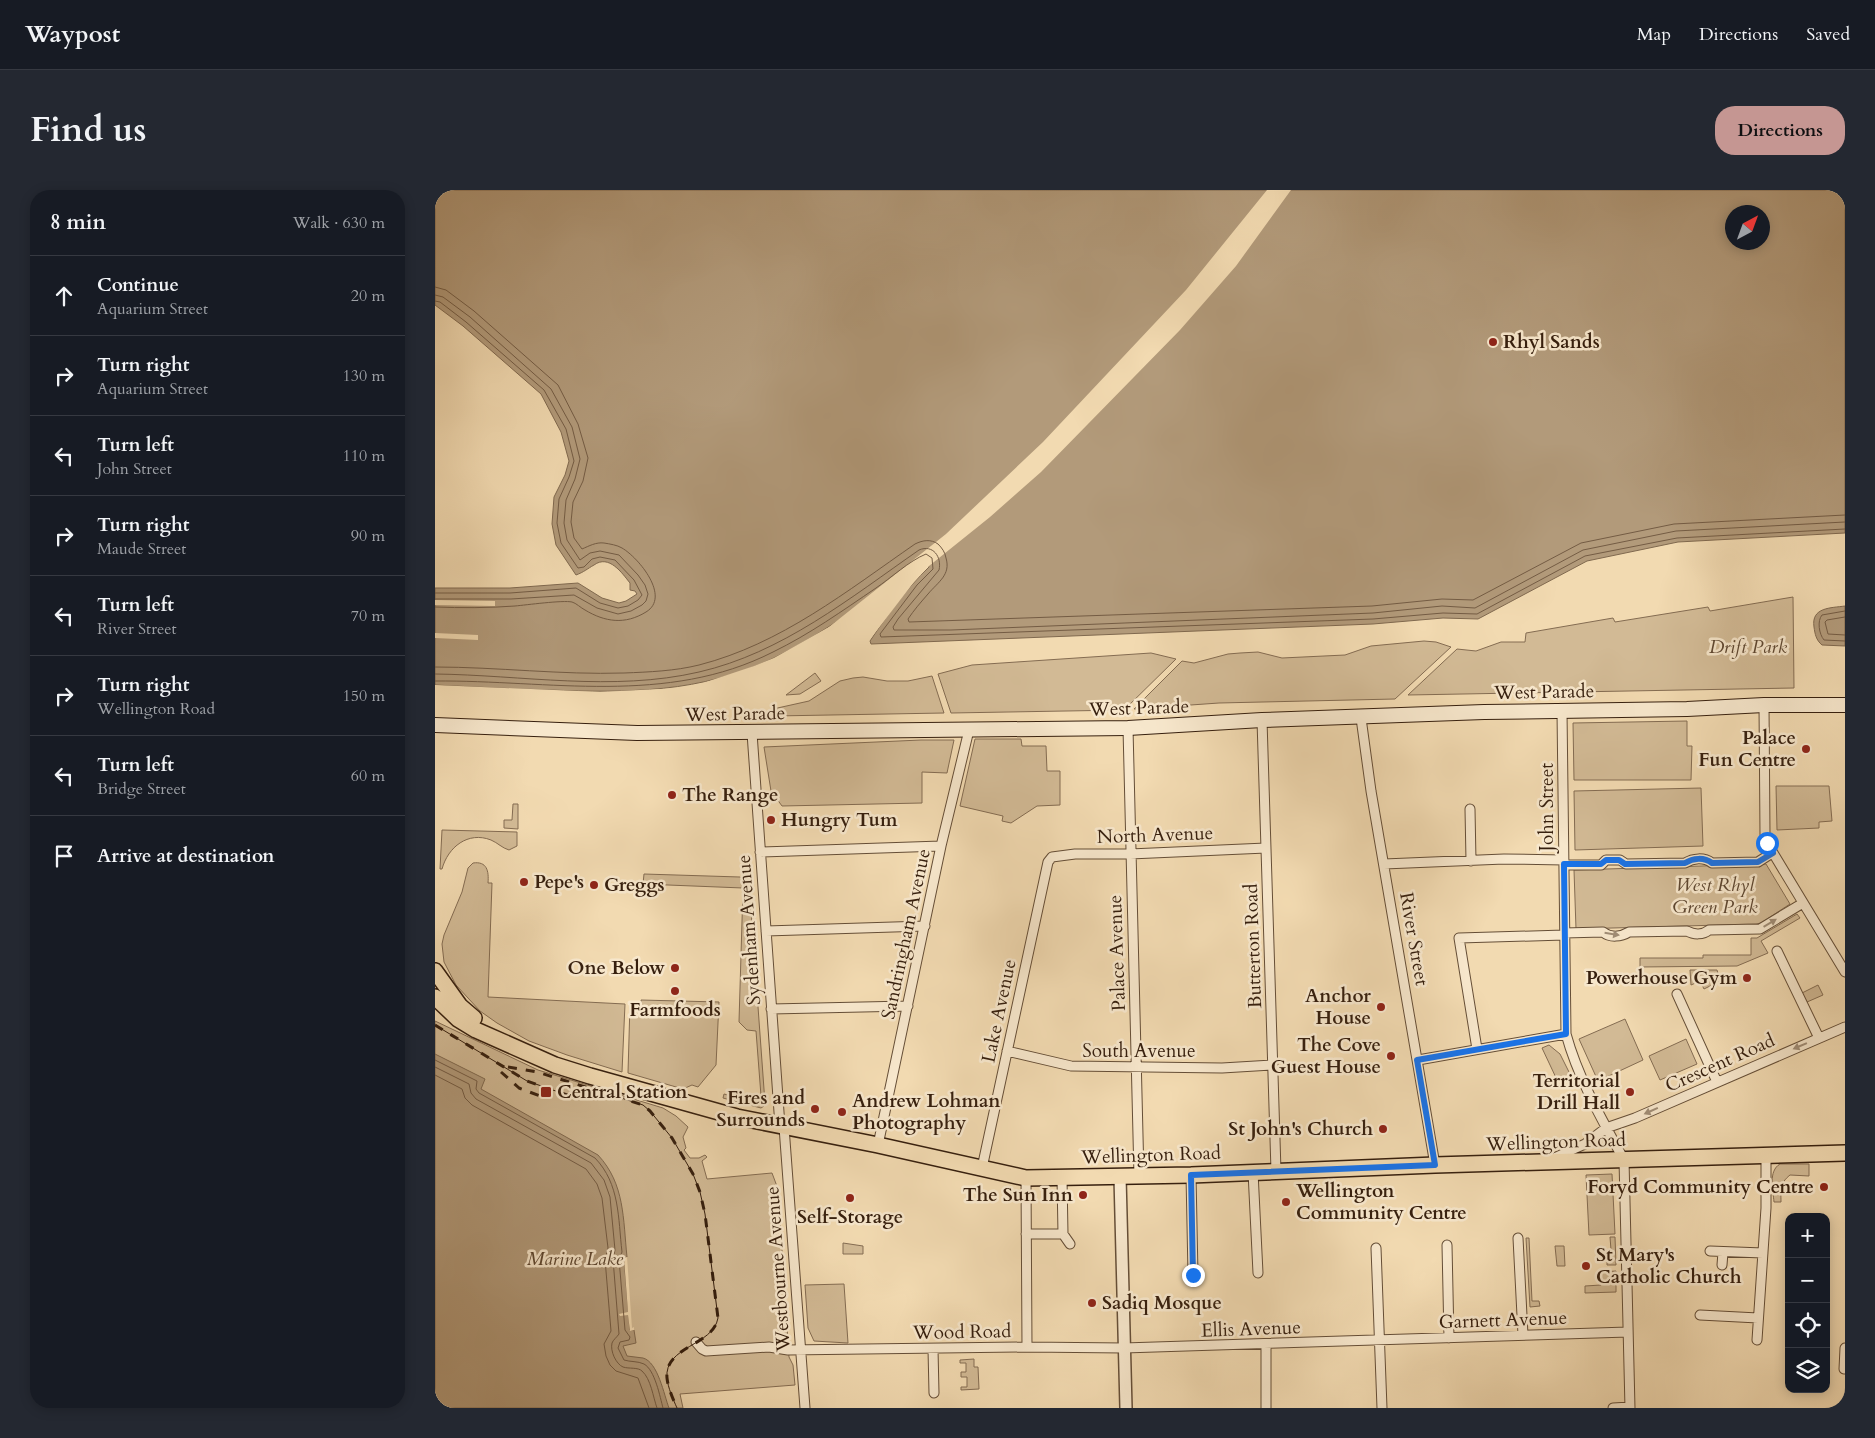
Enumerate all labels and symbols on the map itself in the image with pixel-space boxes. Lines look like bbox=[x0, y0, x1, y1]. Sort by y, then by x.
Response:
north arrow bbox=[1725, 205, 1770, 250]
place label: Rhyl Sands bbox=[1503, 329, 1600, 355]
marker: Rhyl Sands bbox=[1487, 336, 1499, 348]
park label: Drift Park bbox=[1709, 634, 1788, 660]
street label: West Parade bbox=[1493, 678, 1594, 706]
street label: West Parade bbox=[1087, 693, 1190, 723]
street label: West Parade bbox=[684, 700, 785, 728]
place label: Palace Fun Centre bbox=[1698, 725, 1796, 773]
marker: Palace Fun Centre bbox=[1800, 743, 1812, 755]
street label: John Street bbox=[1534, 763, 1560, 854]
place label: The Range bbox=[682, 782, 778, 808]
marker: The Range bbox=[666, 789, 678, 801]
place label: Hungry Tum bbox=[781, 807, 898, 833]
marker: Hungry Tum bbox=[765, 814, 777, 826]
street label: North Avenue bbox=[1096, 820, 1214, 850]
route start bbox=[1756, 832, 1779, 855]
street label: Sandringham Avenue bbox=[875, 846, 937, 1022]
street label: Sydenham Avenue bbox=[731, 854, 767, 1006]
place label: Pepe's bbox=[534, 869, 584, 895]
place label: Greggs bbox=[604, 872, 665, 898]
park label: West Rhyl Green Park bbox=[1672, 872, 1758, 920]
marker: Pepe's bbox=[518, 876, 530, 888]
marker: Greggs bbox=[588, 879, 600, 891]
street label: Butterton Road bbox=[1238, 883, 1268, 1009]
street label: River Street bbox=[1393, 890, 1435, 988]
street label: Palace Avenue bbox=[1102, 894, 1132, 1012]
one-way arrow bbox=[1763, 919, 1776, 928]
one-way arrow bbox=[1605, 931, 1621, 939]
place label: One Below bbox=[567, 955, 665, 981]
street label: Lake Avenue bbox=[975, 957, 1023, 1065]
marker: One Below bbox=[669, 962, 681, 974]
place label: Powerhouse Gym bbox=[1586, 965, 1738, 991]
marker: Powerhouse Gym bbox=[1741, 972, 1753, 984]
place label: Anchor House bbox=[1305, 983, 1371, 1031]
marker: Farmfoods bbox=[669, 985, 681, 997]
place label: Farmfoods bbox=[629, 997, 721, 1023]
marker: Anchor House bbox=[1375, 1001, 1387, 1013]
street label: Crescent Road bbox=[1661, 1027, 1779, 1099]
place label: The Cove Guest House bbox=[1271, 1032, 1381, 1080]
street label: South Avenue bbox=[1082, 1038, 1196, 1064]
one-way arrow bbox=[1793, 1042, 1807, 1050]
marker: The Cove Guest House bbox=[1385, 1050, 1397, 1062]
place label: Territorial Drill Hall bbox=[1532, 1068, 1620, 1116]
place label: Central Station bbox=[557, 1079, 688, 1105]
marker: Central Station bbox=[539, 1085, 553, 1099]
place label: Fires and Surrounds bbox=[716, 1085, 805, 1133]
marker: Territorial Drill Hall bbox=[1624, 1086, 1636, 1098]
place label: Andrew Lohman Photography bbox=[852, 1088, 1001, 1136]
marker: Fires and Surrounds bbox=[809, 1103, 821, 1115]
marker: Andrew Lohman Photography bbox=[836, 1106, 848, 1118]
one-way arrow bbox=[1644, 1107, 1658, 1115]
place label: St John's Church bbox=[1228, 1116, 1373, 1142]
marker: St John's Church bbox=[1377, 1123, 1389, 1135]
street label: Wellington Road bbox=[1485, 1127, 1626, 1157]
street label: Wellington Road bbox=[1080, 1140, 1221, 1170]
place label: Foryd Community Centre bbox=[1587, 1174, 1814, 1200]
place label: Wellington Community Centre bbox=[1295, 1178, 1467, 1226]
marker: Foryd Community Centre bbox=[1818, 1181, 1830, 1193]
place label: The Sun Inn bbox=[963, 1182, 1074, 1208]
street label: Westbourne Avenue bbox=[759, 1185, 797, 1354]
marker: The Sun Inn bbox=[1077, 1189, 1089, 1201]
marker: Self-Storage bbox=[844, 1192, 856, 1204]
marker: Wellington Community Centre bbox=[1280, 1196, 1292, 1208]
place label: Self-Storage bbox=[797, 1204, 903, 1230]
place label: St Mary's Catholic Church bbox=[1596, 1242, 1742, 1290]
park label: Marine Lake bbox=[527, 1246, 624, 1272]
marker: St Mary's Catholic Church bbox=[1580, 1260, 1592, 1272]
route end bbox=[1182, 1264, 1205, 1287]
place label: Sadiq Mosque bbox=[1102, 1290, 1222, 1316]
marker: Sadiq Mosque bbox=[1086, 1297, 1098, 1309]
street label: Garnett Avenue bbox=[1438, 1305, 1568, 1335]
street label: Ellis Avenue bbox=[1201, 1314, 1301, 1344]
street label: Wood Road bbox=[912, 1318, 1011, 1346]

